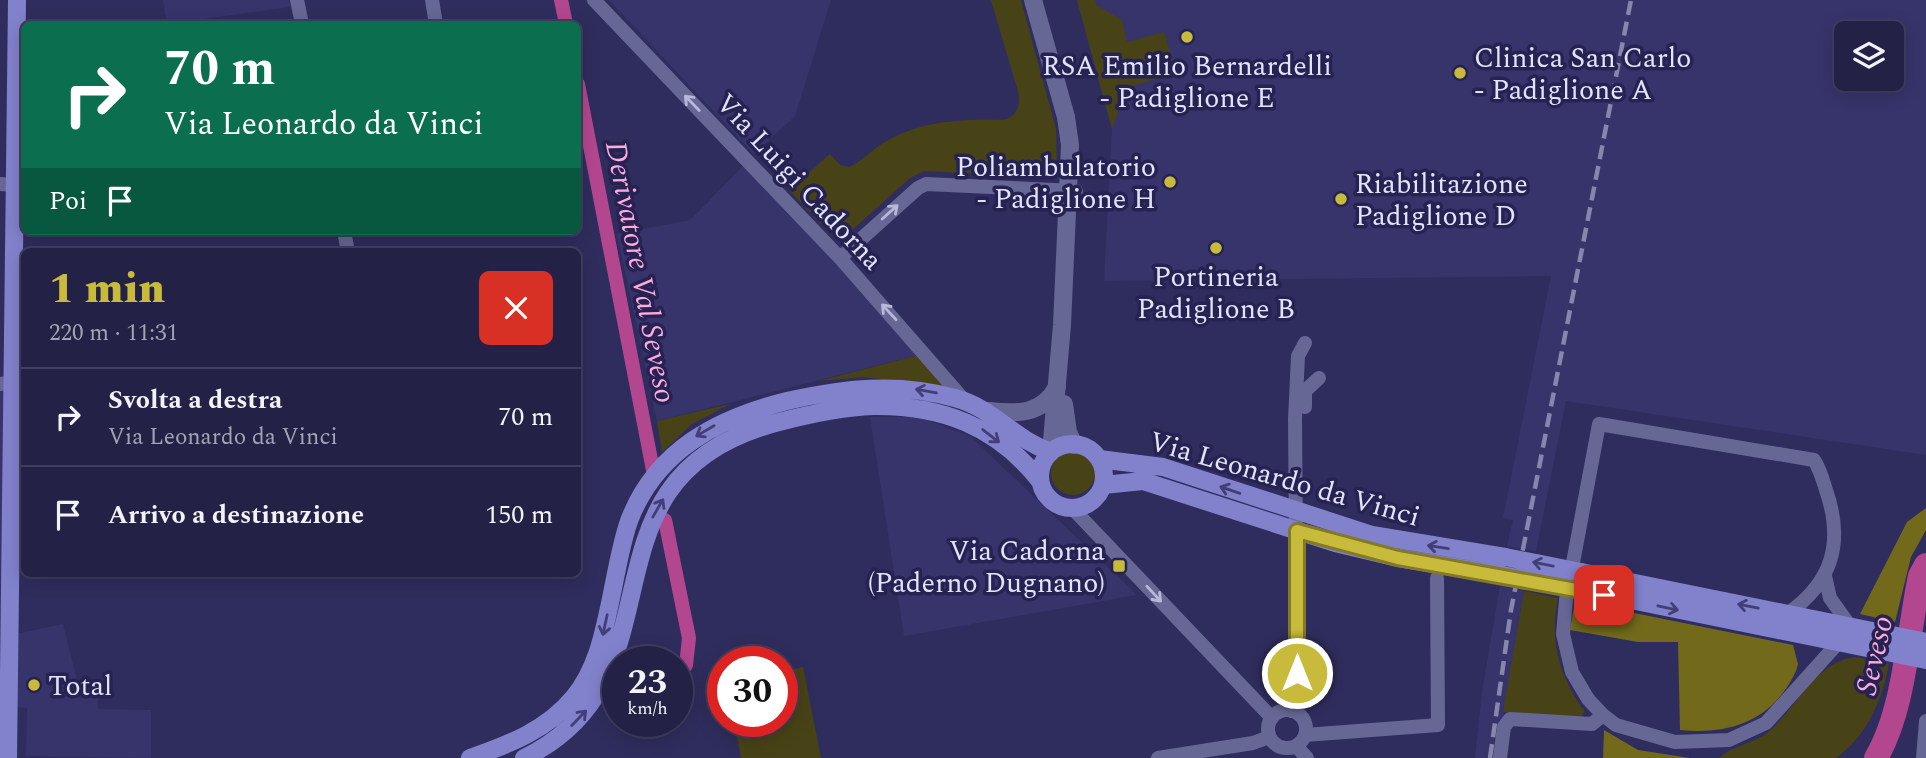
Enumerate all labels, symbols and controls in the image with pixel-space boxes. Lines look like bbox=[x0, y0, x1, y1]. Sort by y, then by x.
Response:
map controls bbox=[1834, 21, 1904, 91]
button: layers bbox=[1834, 21, 1904, 91]
marker: RSA Emilio Bernardelli - Padiglione E bbox=[1179, 29, 1195, 45]
text: 70 m bbox=[164, 32, 275, 107]
place label: Clinica San Carlo - Padiglione A bbox=[1474, 37, 1691, 112]
place label: RSA Emilio Bernardelli - Padiglione E bbox=[1042, 45, 1332, 120]
icon: right bbox=[49, 49, 140, 140]
marker: Clinica San Carlo - Padiglione A bbox=[1452, 65, 1468, 81]
street label: Via Luigi Cadorna bbox=[705, 84, 893, 281]
one-way arrow bbox=[683, 94, 700, 111]
text: Via Leonardo da Vinci bbox=[164, 100, 484, 149]
water label: Derivatore Val Seveso bbox=[592, 137, 688, 407]
place label: Poliambulatorio - Padiglione H bbox=[956, 146, 1156, 221]
place label: Riabilitazione Padiglione D bbox=[1355, 163, 1528, 238]
marker: Poliambulatorio - Padiglione H bbox=[1162, 174, 1178, 190]
text: Poi bbox=[49, 181, 87, 221]
icon: arrive bbox=[101, 182, 139, 220]
marker: Riabilitazione Padiglione D bbox=[1333, 191, 1349, 207]
one-way arrow bbox=[881, 205, 899, 221]
marker: Portineria Padiglione B bbox=[1208, 240, 1224, 256]
place label: Portineria Padiglione B bbox=[1137, 256, 1295, 331]
text: 1 min bbox=[49, 258, 165, 321]
button: close bbox=[479, 271, 553, 345]
one-way arrow bbox=[880, 304, 897, 321]
text: 220 m · 11:31 bbox=[49, 316, 178, 351]
text: Svolta a destra bbox=[108, 380, 282, 420]
one-way arrow bbox=[915, 384, 938, 397]
text: 70 m bbox=[498, 397, 553, 437]
icon: right bbox=[49, 398, 87, 436]
text: Via Leonardo da Vinci bbox=[108, 420, 338, 455]
street label: Via Leonardo da Vinci bbox=[1144, 420, 1425, 539]
one-way arrow bbox=[696, 424, 716, 438]
one-way arrow bbox=[981, 429, 999, 444]
one-way arrow bbox=[1219, 483, 1241, 495]
text: Arrivo a destinazione bbox=[108, 495, 364, 535]
text: 150 m bbox=[485, 495, 553, 535]
icon: arrive bbox=[49, 496, 87, 534]
one-way arrow bbox=[652, 498, 665, 519]
place label: Via Cadorna (Paderno Dugnano) bbox=[868, 530, 1105, 605]
one-way arrow bbox=[1427, 540, 1450, 553]
one-way arrow bbox=[1532, 557, 1555, 571]
marker: Via Cadorna (Paderno Dugnano) bbox=[1111, 558, 1127, 574]
pin bbox=[1574, 565, 1634, 625]
icon: arrive bbox=[1585, 576, 1623, 614]
one-way arrow bbox=[1145, 585, 1162, 602]
one-way arrow bbox=[1737, 599, 1760, 612]
one-way arrow bbox=[1656, 602, 1679, 616]
water label: Seveso bbox=[1844, 611, 1906, 699]
one-way arrow bbox=[598, 613, 612, 636]
position arrow bbox=[1260, 636, 1334, 710]
speed limit sign: 30 bbox=[707, 646, 798, 737]
text: 23 bbox=[628, 656, 667, 709]
place label: Total bbox=[48, 665, 112, 708]
marker: Total bbox=[26, 677, 42, 693]
text: km/h bbox=[627, 695, 668, 722]
one-way arrow bbox=[570, 710, 587, 727]

